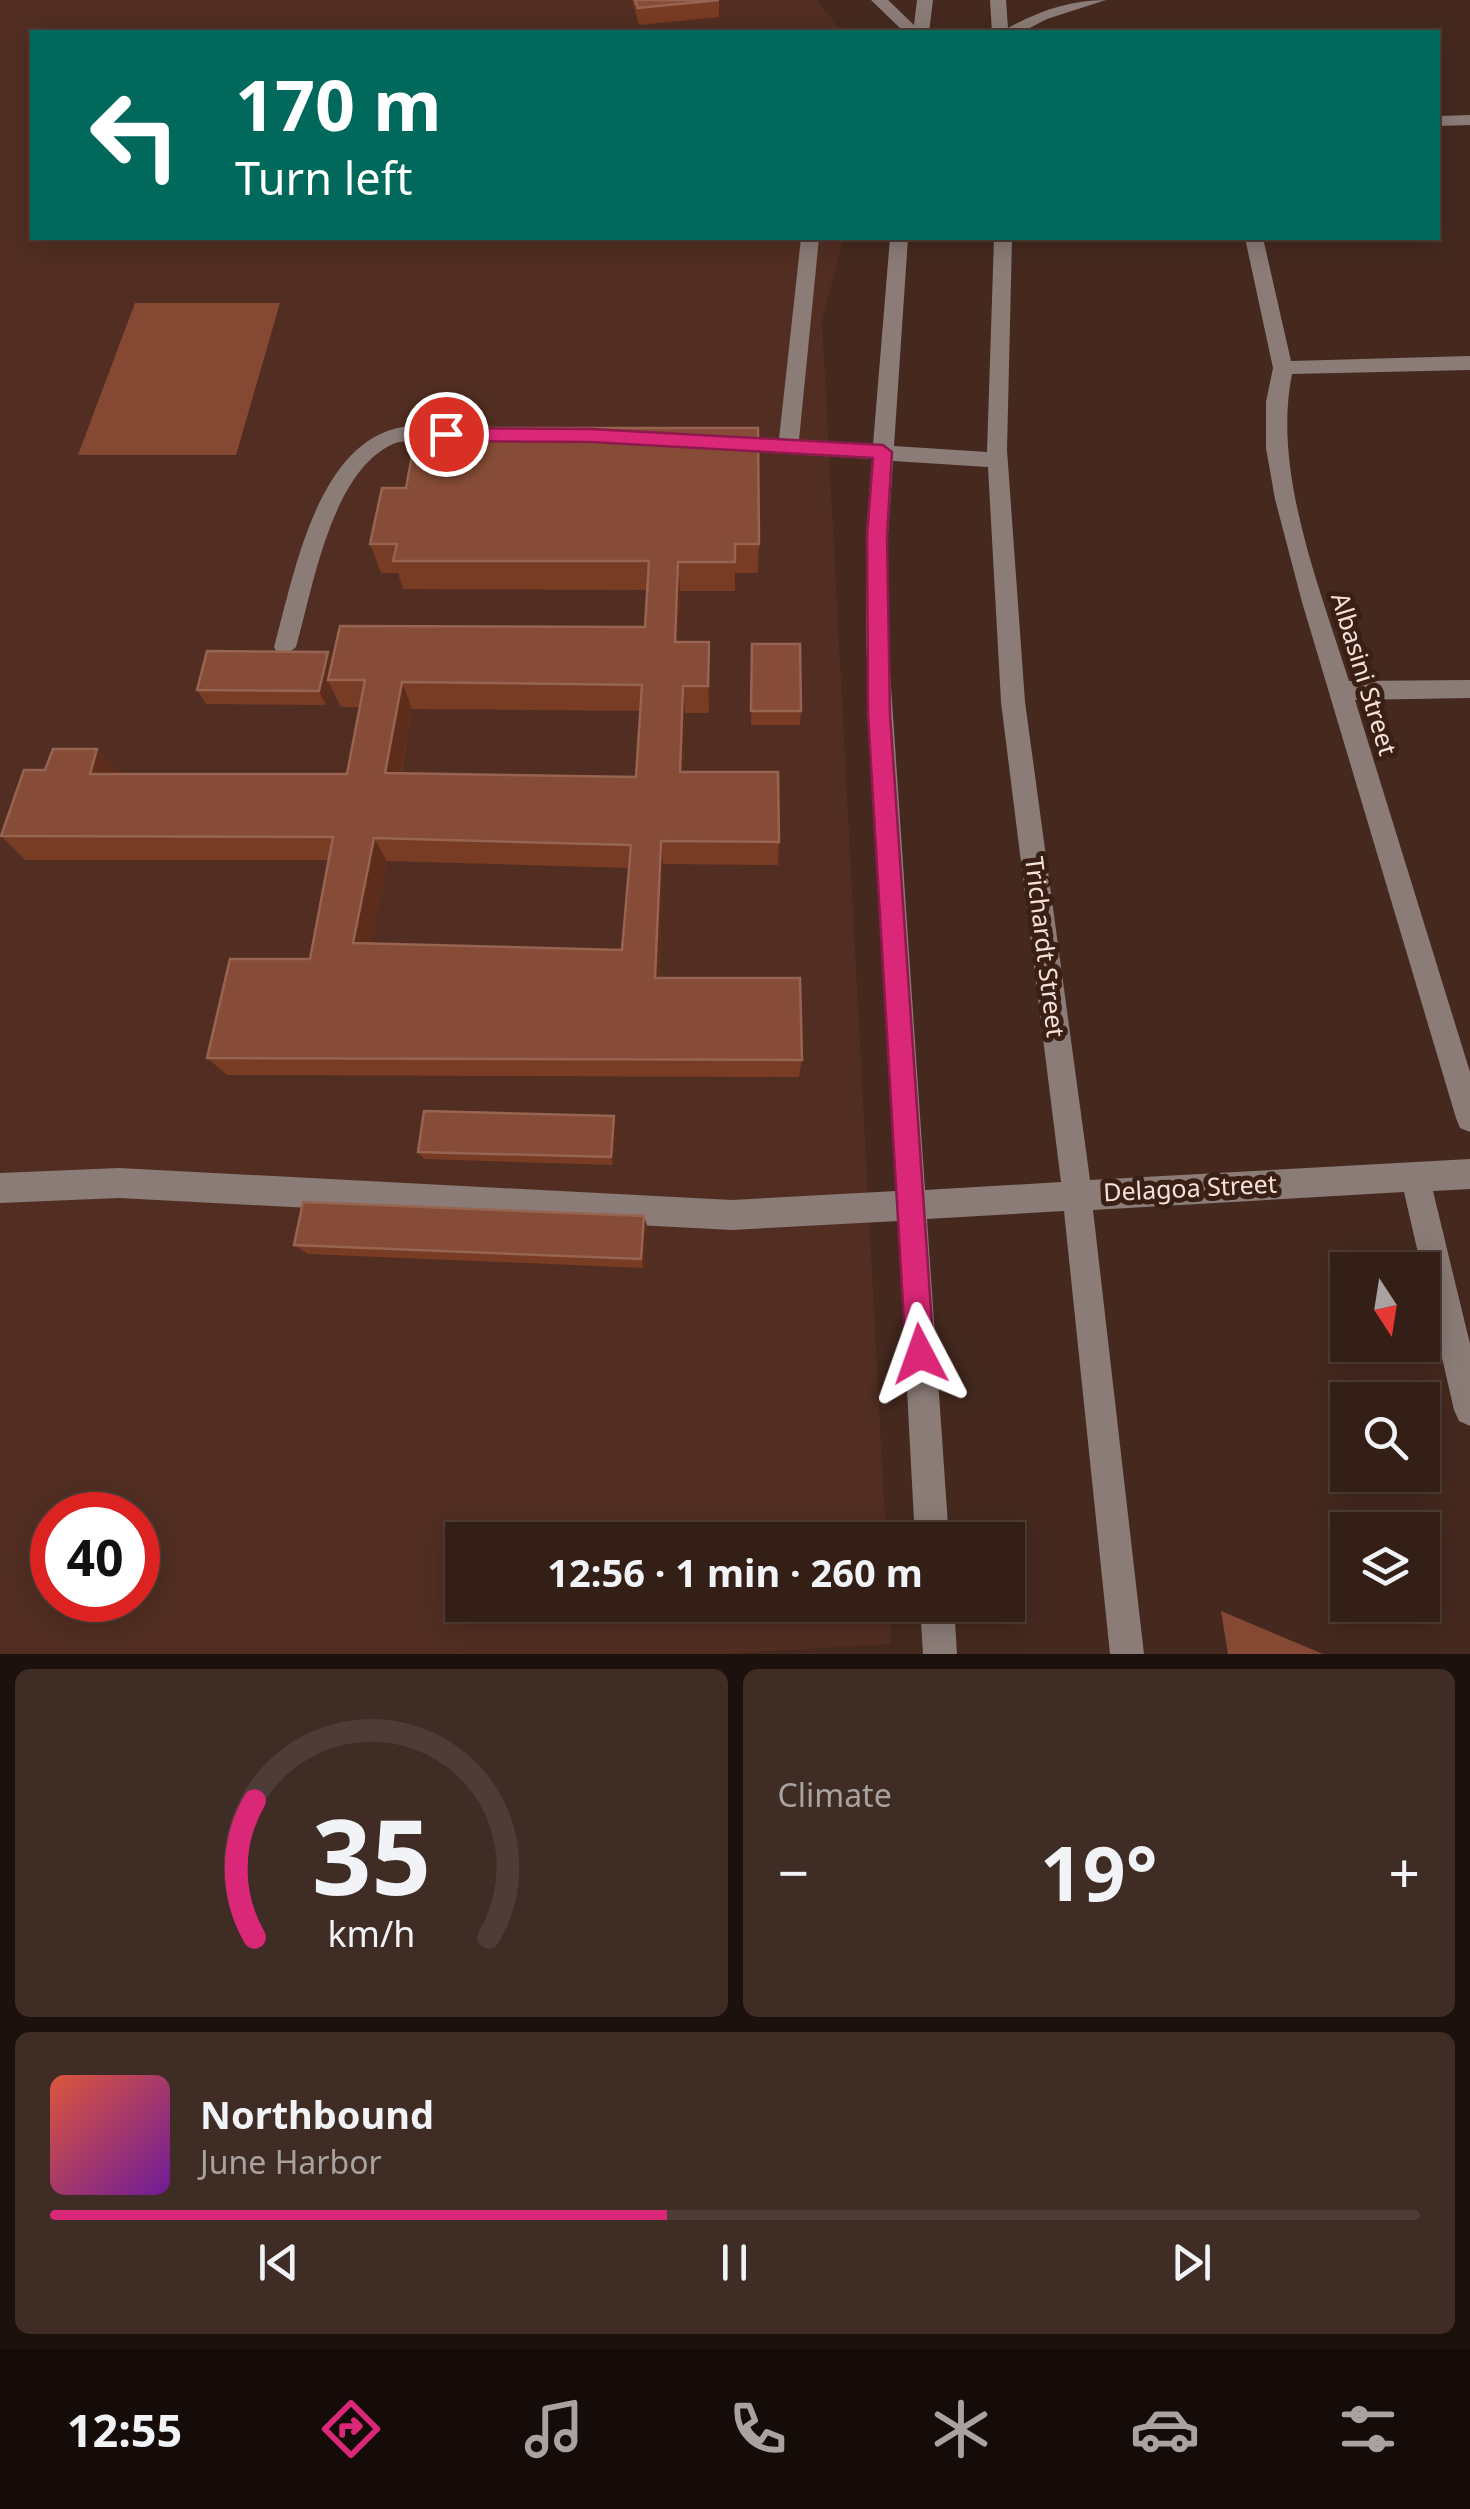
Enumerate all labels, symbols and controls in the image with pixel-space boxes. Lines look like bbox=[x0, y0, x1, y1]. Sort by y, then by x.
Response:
text: 170 m bbox=[235, 56, 442, 152]
icon: left bbox=[70, 70, 200, 200]
text: Turn left bbox=[235, 147, 412, 208]
pin bbox=[404, 392, 489, 477]
icon: arrive bbox=[419, 407, 474, 462]
street label: Albasini Street bbox=[1324, 588, 1406, 759]
street label: Trichardt Street bbox=[1018, 855, 1074, 1039]
street label: Delagoa Street bbox=[1102, 1165, 1278, 1209]
north arrow bbox=[1330, 1252, 1440, 1362]
map controls bbox=[1330, 1252, 1440, 1622]
position arrow bbox=[868, 1302, 972, 1406]
button: search bbox=[1330, 1382, 1440, 1492]
speed limit sign: 40 bbox=[30, 1492, 160, 1622]
button: layers bbox=[1330, 1512, 1440, 1622]
text: 12:56 · 1 min · 260 m bbox=[547, 1546, 923, 1598]
text: Climate bbox=[778, 1773, 892, 1816]
text: 35 bbox=[312, 1784, 431, 1925]
text: 19° bbox=[1040, 1821, 1158, 1923]
text: − bbox=[778, 1834, 809, 1909]
text: + bbox=[1389, 1834, 1420, 1909]
text: km/h bbox=[327, 1909, 415, 1957]
text: Northbound bbox=[200, 2088, 434, 2140]
text: June Harbor bbox=[200, 2140, 382, 2183]
icon: previous bbox=[251, 2235, 306, 2290]
icon: pause bbox=[707, 2235, 762, 2290]
icon: next bbox=[1164, 2235, 1219, 2290]
icon: directions bbox=[316, 2394, 386, 2464]
icon: music bbox=[519, 2394, 589, 2464]
icon: phone bbox=[723, 2394, 793, 2464]
icon: climate bbox=[926, 2394, 996, 2464]
icon: car bbox=[1130, 2394, 1200, 2464]
icon: filters bbox=[1333, 2394, 1403, 2464]
text: 12:55 bbox=[67, 2399, 182, 2460]

